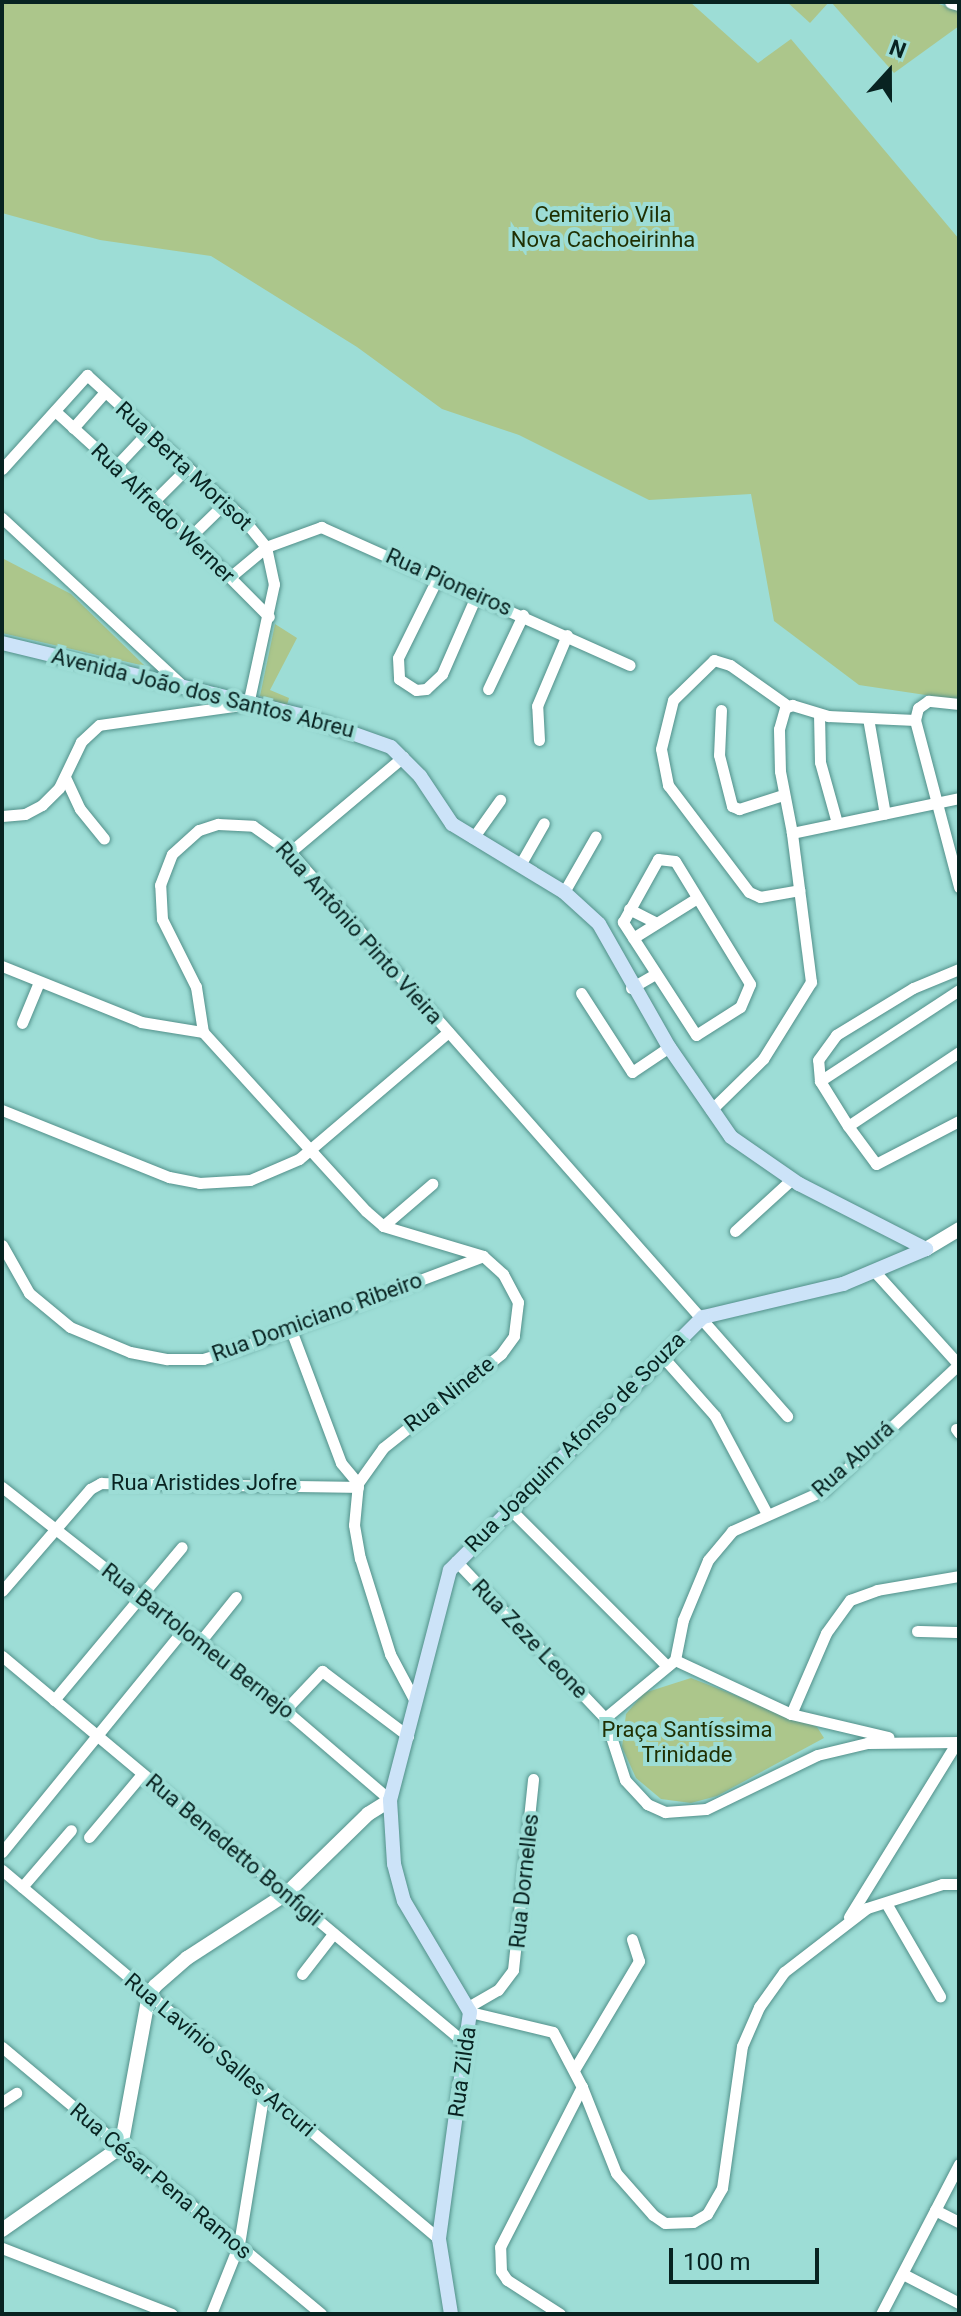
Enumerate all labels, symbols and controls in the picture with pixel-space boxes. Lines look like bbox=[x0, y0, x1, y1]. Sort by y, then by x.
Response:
north arrow bbox=[849, 32, 929, 112]
text: N bbox=[886, 35, 910, 64]
park label: Cemiterio Vila Nova Cachoeirinha bbox=[511, 201, 695, 252]
street label: Rua Berta Morisot bbox=[110, 396, 258, 536]
street label: Rua Alfredo Werner bbox=[86, 438, 240, 588]
street label: Rua Pioneiros bbox=[382, 542, 516, 622]
street label: Avenida João dos Santos Abreu bbox=[49, 643, 357, 743]
street label: Rua Antônio Pinto Vieira bbox=[270, 836, 448, 1030]
street label: Rua Domiciano Ribeiro bbox=[208, 1267, 426, 1367]
street label: Rua Joaquim Afonso de Souza bbox=[459, 1326, 691, 1558]
street label: Rua Ninete bbox=[399, 1351, 499, 1437]
street label: Rua Aburá bbox=[807, 1415, 899, 1503]
street label: Rua Aristides Jofre bbox=[111, 1470, 297, 1496]
street label: Rua Bartolomeu Bernejo bbox=[96, 1558, 300, 1724]
street label: Rua Zeze Leone bbox=[467, 1574, 593, 1704]
park label: Praça Santíssima Trinidade bbox=[602, 1716, 772, 1768]
street label: Rua Benedetto Bonfigli bbox=[140, 1768, 328, 1932]
street label: Rua Dornelles bbox=[504, 1812, 544, 1950]
street label: Rua Lavínio Salles Arcuri bbox=[119, 1968, 321, 2142]
street label: Rua Zilda bbox=[443, 2025, 481, 2119]
street label: Rua César Pena Ramos bbox=[65, 2097, 257, 2265]
scale bar bbox=[673, 2232, 823, 2282]
text: 100 m bbox=[683, 2248, 750, 2276]

